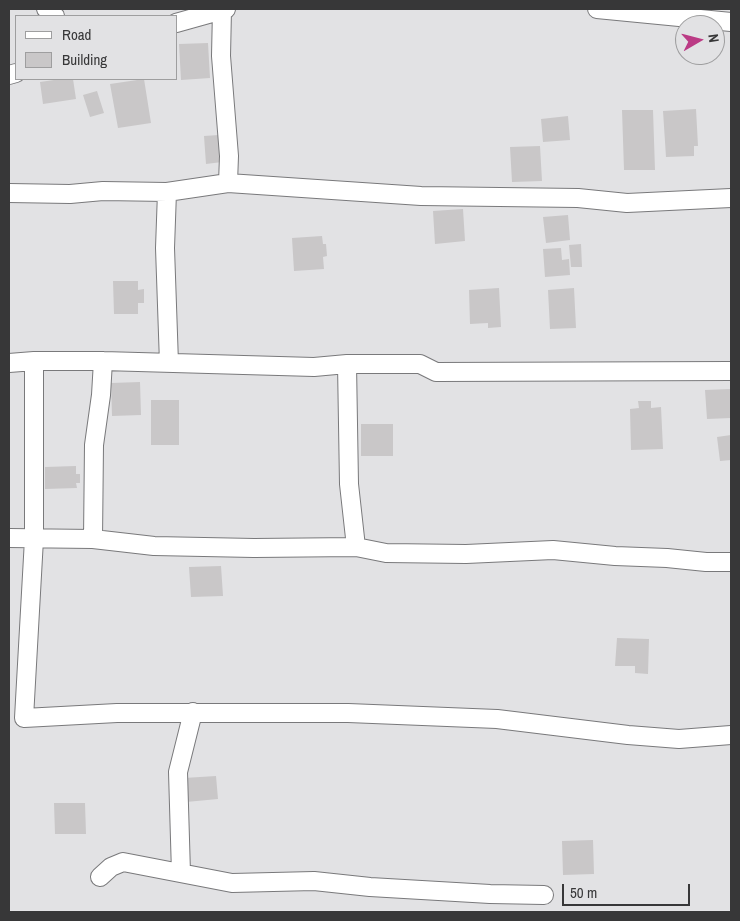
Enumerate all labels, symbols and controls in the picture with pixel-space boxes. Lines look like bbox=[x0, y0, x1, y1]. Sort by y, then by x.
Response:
legend bbox=[15, 15, 178, 80]
north arrow bbox=[675, 15, 725, 65]
text: Road bbox=[62, 24, 91, 45]
text: N bbox=[704, 33, 723, 43]
text: Building bbox=[62, 49, 107, 70]
scale bar bbox=[565, 874, 692, 906]
text: 50 m bbox=[570, 882, 597, 903]

